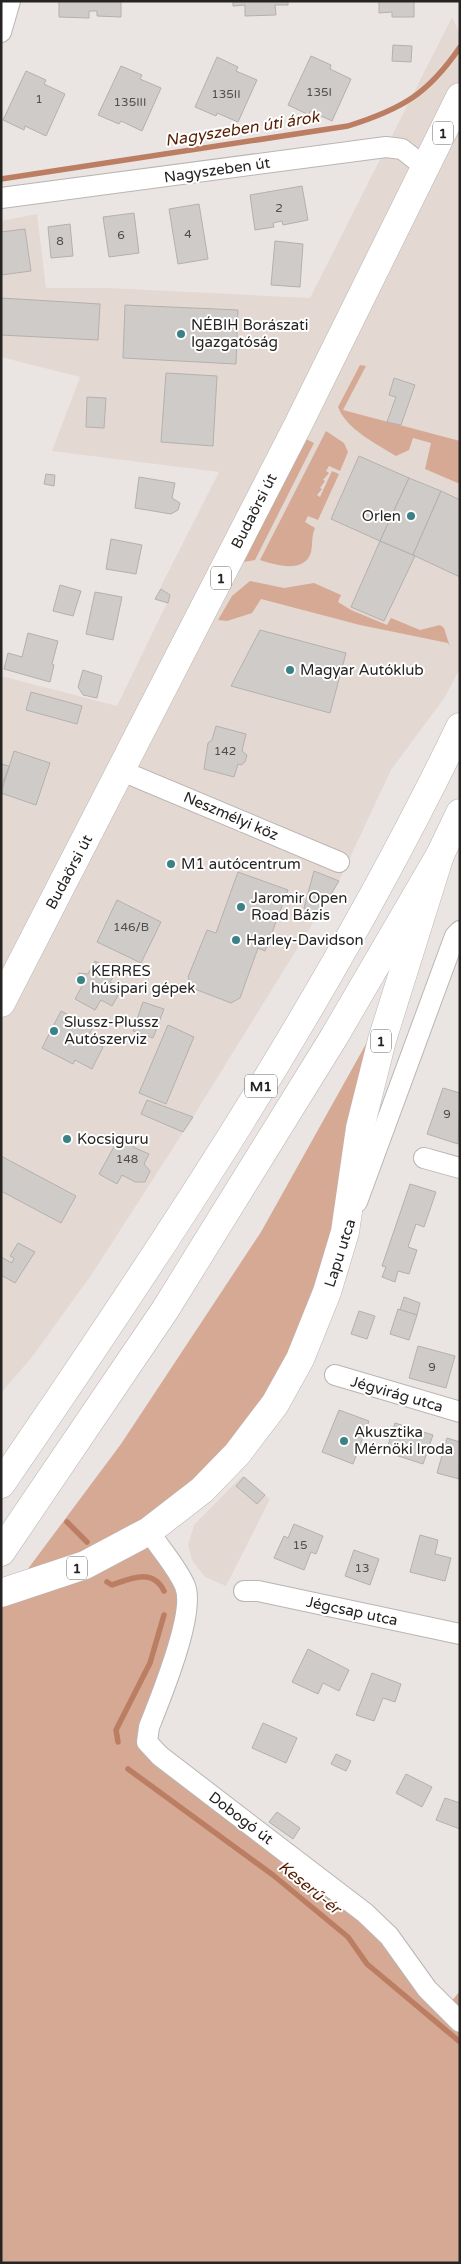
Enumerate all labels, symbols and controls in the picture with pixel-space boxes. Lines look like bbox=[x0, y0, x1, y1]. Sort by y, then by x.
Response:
house number: 135I bbox=[306, 85, 332, 99]
house number: 135II bbox=[211, 87, 241, 101]
house number: 1 bbox=[35, 92, 43, 106]
house number: 135III bbox=[114, 95, 146, 109]
water label: Nagyszeben úti árok bbox=[164, 107, 322, 151]
road number: 1 bbox=[433, 122, 453, 144]
street label: Nagyszeben út bbox=[163, 154, 272, 186]
house number: 2 bbox=[275, 201, 283, 215]
house number: 4 bbox=[184, 227, 192, 241]
house number: 6 bbox=[117, 228, 125, 242]
house number: 8 bbox=[56, 234, 64, 248]
place label: NÉBIH Borászati Igazgatóság bbox=[191, 316, 309, 351]
marker: NÉBIH Borászati Igazgatóság bbox=[175, 328, 187, 340]
street label: Budaörsi út bbox=[227, 470, 281, 552]
place label: Orlen bbox=[362, 507, 401, 525]
marker: Orlen bbox=[405, 510, 417, 522]
road number: 1 bbox=[211, 566, 231, 590]
place label: Magyar Autóklub bbox=[300, 661, 424, 679]
marker: Magyar Autóklub bbox=[284, 664, 296, 676]
house number: 142 bbox=[214, 744, 236, 758]
street label: Neszmélyi köz bbox=[181, 788, 281, 844]
street label: Budaörsi út bbox=[42, 831, 96, 912]
place label: M1 autócentrum bbox=[181, 855, 301, 873]
marker: M1 autócentrum bbox=[165, 858, 177, 870]
place label: Jaromir Open Road Bázis bbox=[251, 889, 347, 924]
marker: Jaromir Open Road Bázis bbox=[235, 901, 247, 913]
house number: 146/B bbox=[113, 920, 149, 934]
place label: Harley-Davidson bbox=[246, 931, 364, 949]
marker: Harley-Davidson bbox=[230, 934, 242, 946]
place label: KERRES húsipari gépek bbox=[91, 962, 196, 997]
marker: KERRES húsipari gépek bbox=[75, 974, 87, 986]
place label: Slussz-Plussz Autószerviz bbox=[64, 1013, 159, 1048]
marker: Slussz-Plussz Autószerviz bbox=[48, 1025, 60, 1037]
road number: 1 bbox=[371, 1030, 391, 1052]
road number: M1 bbox=[245, 1074, 277, 1098]
house number: 9 bbox=[443, 1107, 451, 1121]
place label: Kocsiguru bbox=[77, 1130, 149, 1148]
marker: Kocsiguru bbox=[61, 1133, 73, 1145]
house number: 148 bbox=[116, 1152, 138, 1166]
street label: Lapu utca bbox=[321, 1217, 359, 1289]
house number: 9 bbox=[428, 1360, 436, 1374]
street label: Jégvirág utca bbox=[349, 1372, 445, 1416]
place label: Akusztika Mérnöki Iroda bbox=[354, 1423, 453, 1458]
marker: Akusztika Mérnöki Iroda bbox=[338, 1435, 350, 1447]
house number: 15 bbox=[292, 1538, 308, 1552]
road number: 1 bbox=[67, 1556, 87, 1580]
house number: 13 bbox=[354, 1561, 370, 1575]
street label: Jégcsap utca bbox=[305, 1593, 399, 1629]
street label: Dobogó út bbox=[205, 1788, 277, 1848]
water label: Keserű-ér bbox=[274, 1857, 346, 1920]

